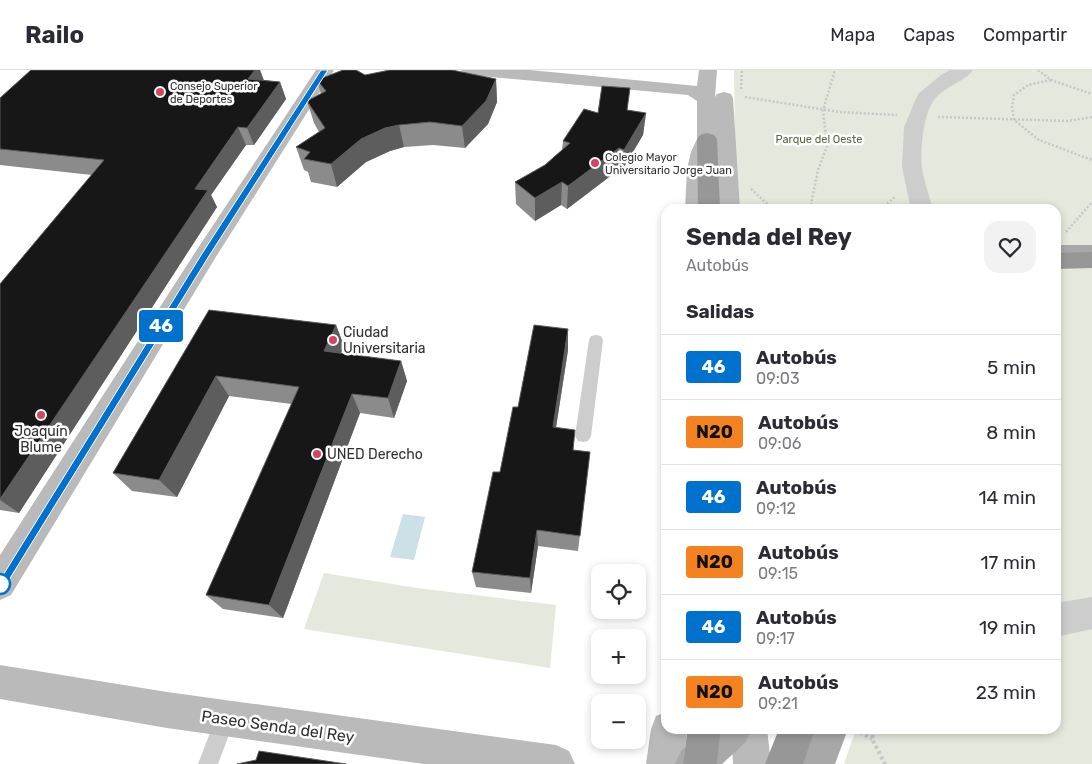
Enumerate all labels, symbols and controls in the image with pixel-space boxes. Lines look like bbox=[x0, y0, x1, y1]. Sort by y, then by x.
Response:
text: Railo bbox=[25, 21, 84, 49]
text: Mapa bbox=[830, 24, 875, 46]
text: Capas bbox=[903, 24, 955, 46]
text: Compartir bbox=[983, 24, 1067, 46]
place label: Consejo Superior de Deportes bbox=[170, 80, 258, 106]
marker: Consejo Superior de Deportes bbox=[154, 86, 166, 98]
park label: Parque del Oeste bbox=[776, 133, 862, 146]
place label: Colegio Mayor Universitario Jorge Juan bbox=[605, 151, 732, 177]
marker: Colegio Mayor Universitario Jorge Juan bbox=[589, 157, 601, 169]
button: heart bbox=[984, 221, 1036, 273]
text: Senda del Rey bbox=[686, 223, 852, 251]
text: Autobús bbox=[686, 256, 749, 275]
text: Salidas bbox=[686, 300, 754, 323]
line badge: 46 bbox=[138, 310, 184, 342]
text: 46 bbox=[149, 315, 173, 337]
place label: Ciudad Universitaria bbox=[343, 324, 426, 357]
marker: Ciudad Universitaria bbox=[327, 334, 339, 346]
text: Autobús bbox=[756, 346, 837, 369]
text: 46 bbox=[701, 356, 726, 378]
text: 5 min bbox=[987, 356, 1036, 379]
text: 09:03 bbox=[756, 369, 800, 388]
marker: Joaquín Blume bbox=[35, 409, 47, 421]
text: Autobús bbox=[758, 411, 839, 434]
text: N20 bbox=[696, 421, 733, 443]
text: 8 min bbox=[986, 421, 1036, 444]
place label: Joaquín Blume bbox=[14, 423, 68, 456]
text: 09:06 bbox=[758, 434, 801, 453]
place label: UNED Derecho bbox=[327, 446, 423, 463]
marker: UNED Derecho bbox=[311, 448, 323, 460]
text: Autobús bbox=[756, 476, 837, 499]
text: 46 bbox=[701, 486, 726, 508]
text: 14 min bbox=[978, 486, 1036, 509]
text: 09:12 bbox=[756, 499, 796, 518]
text: Autobús bbox=[758, 541, 839, 564]
text: N20 bbox=[696, 551, 733, 573]
text: 17 min bbox=[980, 551, 1036, 574]
map controls bbox=[591, 564, 646, 749]
button: locate bbox=[591, 564, 646, 619]
text: 09:15 bbox=[758, 564, 798, 583]
unlabelled marker bbox=[0, 573, 11, 595]
text: Autobús bbox=[756, 606, 837, 629]
text: 46 bbox=[701, 616, 726, 638]
text: 19 min bbox=[979, 616, 1036, 639]
button: + bbox=[591, 629, 646, 684]
text: 09:17 bbox=[756, 629, 795, 648]
text: Autobús bbox=[758, 671, 839, 694]
text: N20 bbox=[696, 681, 733, 703]
text: 23 min bbox=[976, 681, 1036, 704]
button: − bbox=[591, 694, 646, 749]
text: 09:21 bbox=[758, 694, 798, 713]
street label: Paseo Senda del Rey bbox=[200, 706, 356, 747]

